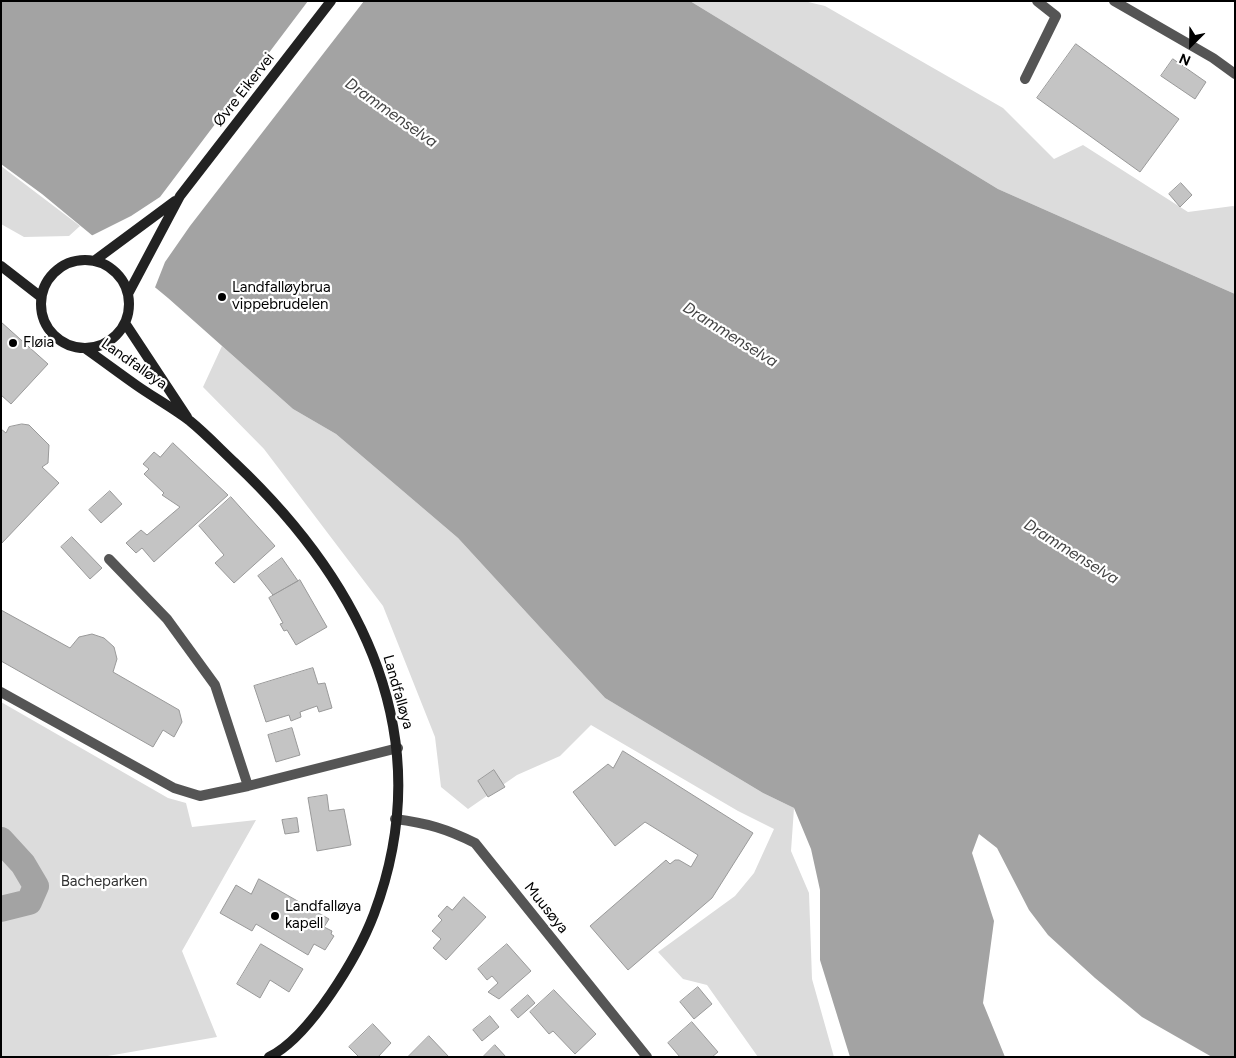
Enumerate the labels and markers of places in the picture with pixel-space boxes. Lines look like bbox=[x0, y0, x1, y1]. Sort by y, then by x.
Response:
place label: Landfalløybrua vippebrudelen bbox=[232, 279, 331, 314]
marker: Landfalløybrua vippebrudelen bbox=[216, 291, 228, 303]
place label: Fløia bbox=[23, 334, 54, 352]
marker: Fløia bbox=[7, 337, 19, 349]
place label: Landfalløya kapell bbox=[285, 898, 361, 933]
marker: Landfalløya kapell bbox=[269, 910, 281, 922]

